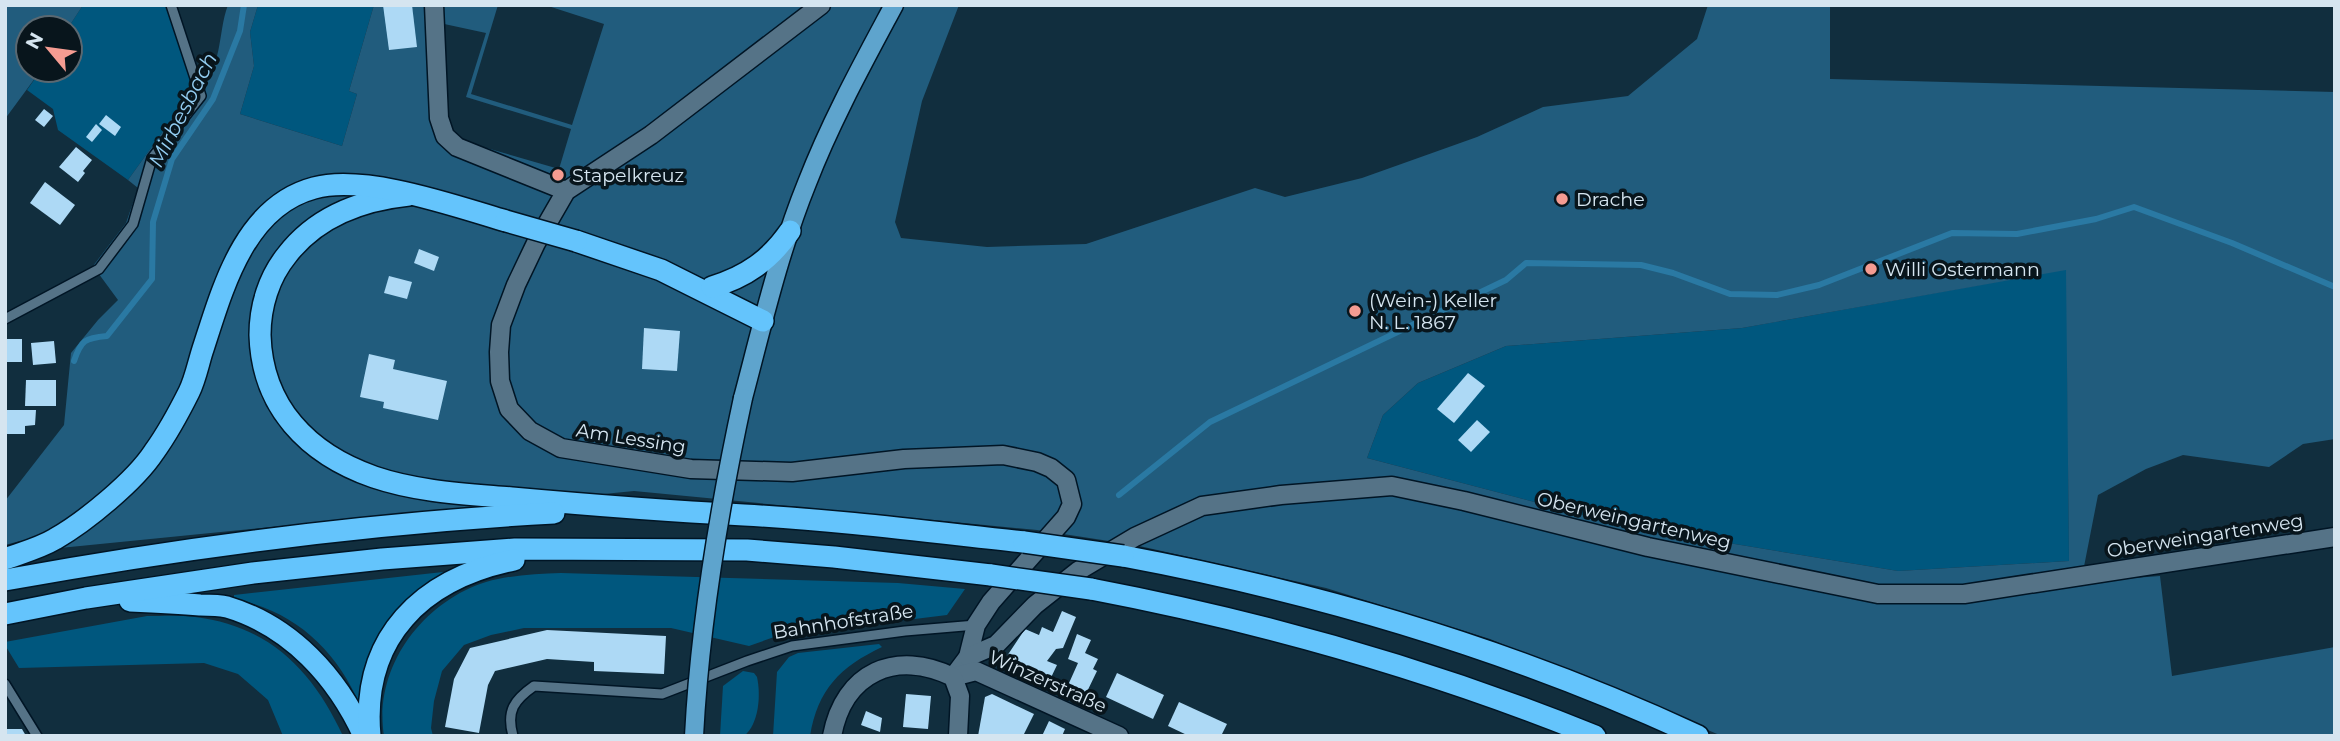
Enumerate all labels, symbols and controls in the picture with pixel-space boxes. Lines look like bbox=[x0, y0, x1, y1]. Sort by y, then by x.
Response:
north arrow bbox=[14, 14, 84, 84]
text: N bbox=[21, 29, 48, 53]
water label: Mirbesbach bbox=[143, 48, 222, 171]
place label: Stapelkreuz bbox=[572, 164, 684, 187]
marker: Stapelkreuz bbox=[550, 167, 566, 183]
place label: Drache bbox=[1576, 188, 1645, 211]
marker: Drache bbox=[1554, 191, 1570, 207]
place label: Willi Ostermann bbox=[1885, 258, 2040, 281]
marker: Willi Ostermann bbox=[1863, 261, 1879, 277]
place label: (Wein-) Keller N. L. 1867 bbox=[1369, 289, 1497, 334]
marker: (Wein-) Keller N. L. 1867 bbox=[1347, 303, 1363, 319]
street label: Am Lessing bbox=[574, 418, 687, 459]
street label: Oberweingartenweg bbox=[1535, 487, 1733, 554]
street label: Oberweingartenweg bbox=[2105, 509, 2305, 562]
street label: Bahnhofstraße bbox=[771, 599, 915, 644]
street label: Winzerstraße bbox=[985, 645, 1110, 718]

